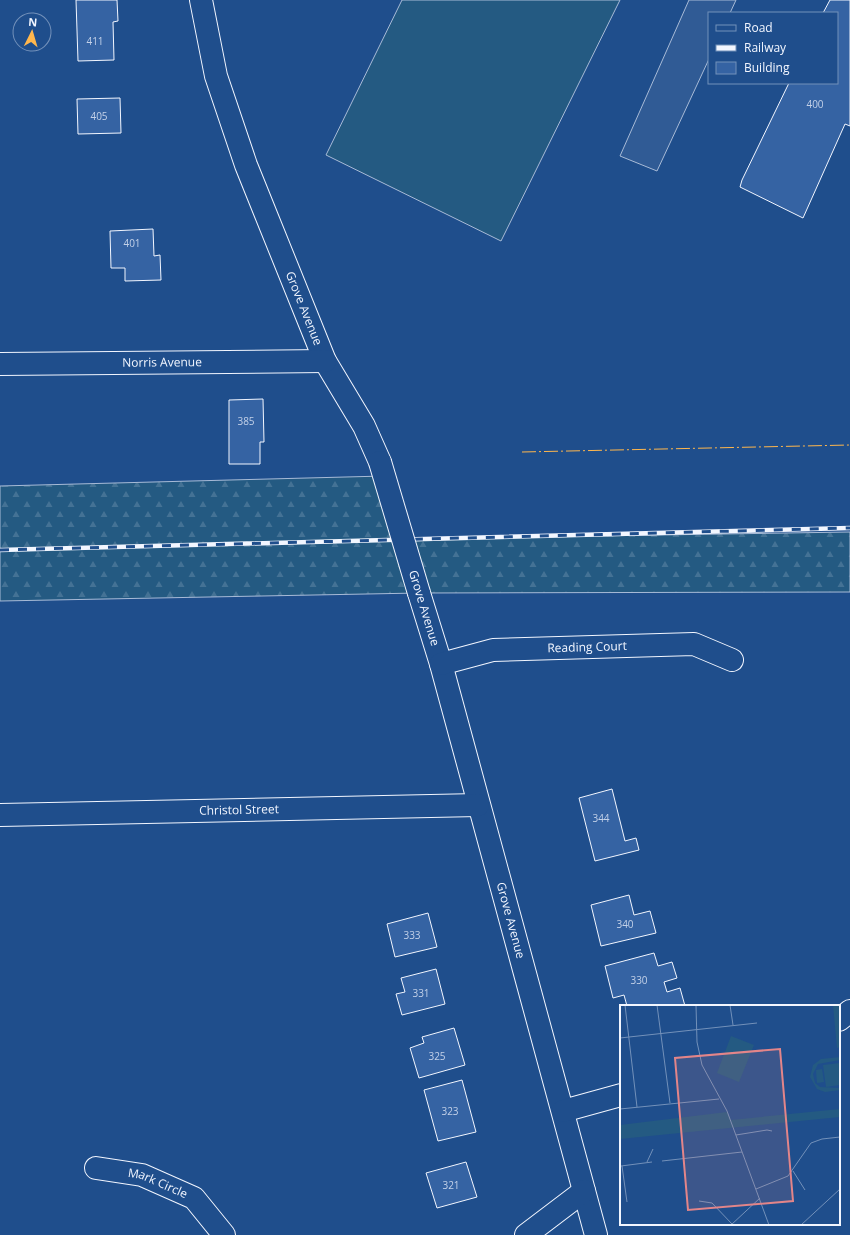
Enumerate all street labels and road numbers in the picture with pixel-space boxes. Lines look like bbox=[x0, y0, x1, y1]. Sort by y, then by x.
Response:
street label: Grove Avenue bbox=[282, 269, 327, 348]
street label: Norris Avenue bbox=[122, 353, 202, 371]
street label: Grove Avenue bbox=[405, 568, 444, 648]
street label: Reading Court bbox=[547, 637, 627, 656]
street label: Christol Street bbox=[199, 800, 279, 819]
street label: Grove Avenue bbox=[493, 880, 530, 961]
street label: Mark Circle bbox=[127, 1164, 191, 1202]

